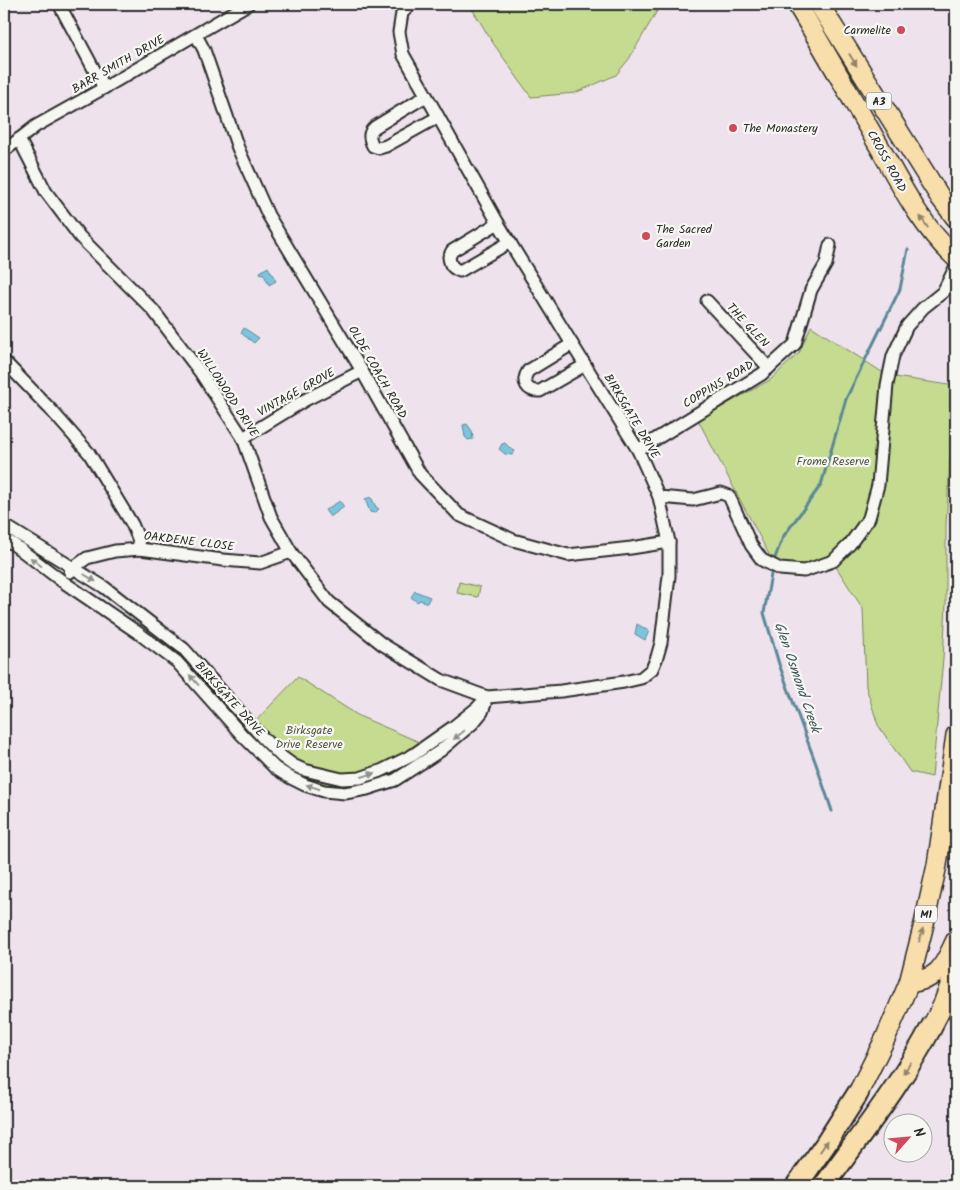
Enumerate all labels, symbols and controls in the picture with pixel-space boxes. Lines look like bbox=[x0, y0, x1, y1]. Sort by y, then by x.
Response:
place label: Carmelite bbox=[843, 21, 892, 40]
marker: Carmelite bbox=[895, 24, 907, 36]
street label: BARR SMITH DRIVE bbox=[68, 30, 169, 99]
one-way arrow bbox=[849, 54, 858, 67]
road number: A3 bbox=[866, 92, 892, 110]
place label: The Monastery bbox=[743, 119, 818, 138]
marker: The Monastery bbox=[727, 122, 739, 134]
street label: CROSS ROAD bbox=[862, 127, 912, 196]
one-way arrow bbox=[919, 215, 929, 229]
place label: The Sacred Garden bbox=[656, 220, 713, 253]
marker: The Sacred Garden bbox=[640, 230, 652, 242]
street label: THE GLEN bbox=[722, 299, 773, 352]
street label: OLDE COACH ROAD bbox=[343, 322, 412, 423]
street label: WILLOWOOD DRIVE bbox=[192, 345, 264, 442]
street label: COPPINS ROAD bbox=[679, 356, 758, 413]
street label: VINTAGE GROVE bbox=[254, 363, 339, 422]
street label: BIRKSGATE DRIVE bbox=[599, 370, 665, 463]
park label: Frome Reserve bbox=[797, 452, 870, 471]
street label: OAKDENE CLOSE bbox=[143, 527, 236, 557]
one-way arrow bbox=[30, 556, 43, 567]
one-way arrow bbox=[83, 574, 96, 583]
water label: Glen Osmond Creek bbox=[768, 619, 827, 738]
street label: BIRKSGATE DRIVE bbox=[190, 657, 270, 742]
one-way arrow bbox=[188, 674, 200, 686]
park label: Birksgate Drive Reserve bbox=[275, 721, 343, 754]
one-way arrow bbox=[453, 730, 466, 741]
one-way arrow bbox=[361, 771, 376, 779]
one-way arrow bbox=[305, 783, 320, 791]
road number: M1 bbox=[915, 906, 937, 922]
one-way arrow bbox=[917, 928, 925, 943]
one-way arrow bbox=[902, 1061, 912, 1075]
north arrow bbox=[882, 1112, 932, 1162]
text: N bbox=[907, 1124, 931, 1142]
one-way arrow bbox=[819, 1139, 829, 1153]

